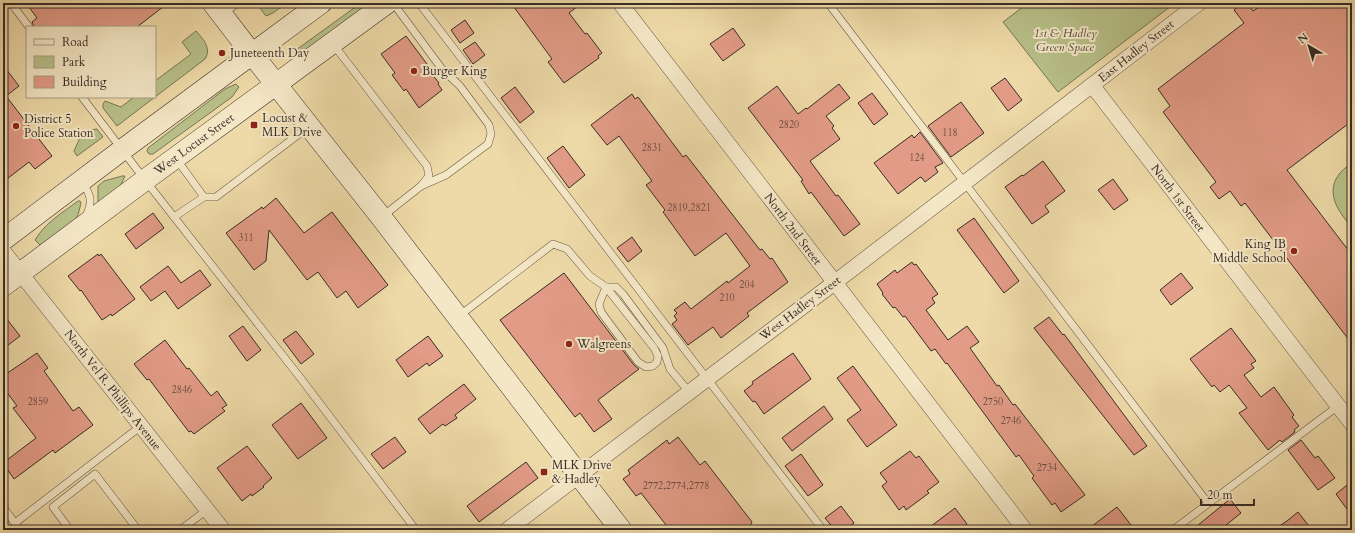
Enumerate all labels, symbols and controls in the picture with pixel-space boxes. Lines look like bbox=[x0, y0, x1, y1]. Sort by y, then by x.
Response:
street label: East Hadley Street bbox=[1095, 16, 1177, 86]
park label: 1st & Hadley Green Space bbox=[1033, 25, 1097, 55]
legend bbox=[26, 26, 156, 98]
north arrow bbox=[1289, 26, 1329, 66]
text: N bbox=[1295, 29, 1312, 47]
text: Road bbox=[62, 34, 89, 50]
place label: Juneteenth Day bbox=[228, 45, 310, 61]
marker: Juneteenth Day bbox=[217, 48, 227, 58]
text: Park bbox=[62, 54, 86, 70]
place label: Burger King bbox=[422, 63, 487, 79]
marker: Burger King bbox=[409, 66, 419, 76]
text: Building bbox=[62, 74, 107, 90]
street label: West Locust Street bbox=[150, 109, 237, 179]
place label: Locust & MLK Drive bbox=[262, 110, 322, 140]
place label: District 5 Police Station bbox=[24, 111, 94, 141]
house number: 2820 bbox=[779, 118, 799, 132]
marker: Locust & MLK Drive bbox=[249, 120, 259, 130]
marker: District 5 Police Station bbox=[11, 121, 21, 131]
house number: 118 bbox=[942, 126, 958, 140]
house number: 2831 bbox=[642, 141, 662, 155]
house number: 124 bbox=[909, 151, 925, 165]
street label: North 1st Street bbox=[1147, 161, 1209, 235]
street label: North 2nd Street bbox=[761, 190, 825, 268]
house number: 2819,2821 bbox=[667, 201, 711, 215]
house number: 311 bbox=[238, 231, 254, 245]
place label: King IB Middle School bbox=[1213, 236, 1286, 266]
marker: King IB Middle School bbox=[1289, 246, 1299, 256]
street label: West Hadley Street bbox=[755, 272, 844, 345]
house number: 204 bbox=[739, 278, 755, 292]
house number: 210 bbox=[719, 291, 735, 305]
street label: North Vel R. Phillips Avenue bbox=[61, 326, 165, 454]
place label: Walgreens bbox=[576, 336, 631, 352]
marker: Walgreens bbox=[564, 339, 574, 349]
house number: 2846 bbox=[172, 383, 192, 397]
house number: 2859 bbox=[28, 395, 48, 409]
house number: 2750 bbox=[983, 395, 1003, 409]
house number: 2746 bbox=[1001, 414, 1021, 428]
place label: MLK Drive & Hadley bbox=[552, 457, 612, 487]
house number: 2734 bbox=[1037, 461, 1057, 475]
marker: MLK Drive & Hadley bbox=[539, 467, 549, 477]
house number: 2772,2774,2778 bbox=[643, 479, 709, 493]
scale bar bbox=[1201, 481, 1254, 507]
text: 20 m bbox=[1207, 487, 1234, 503]

